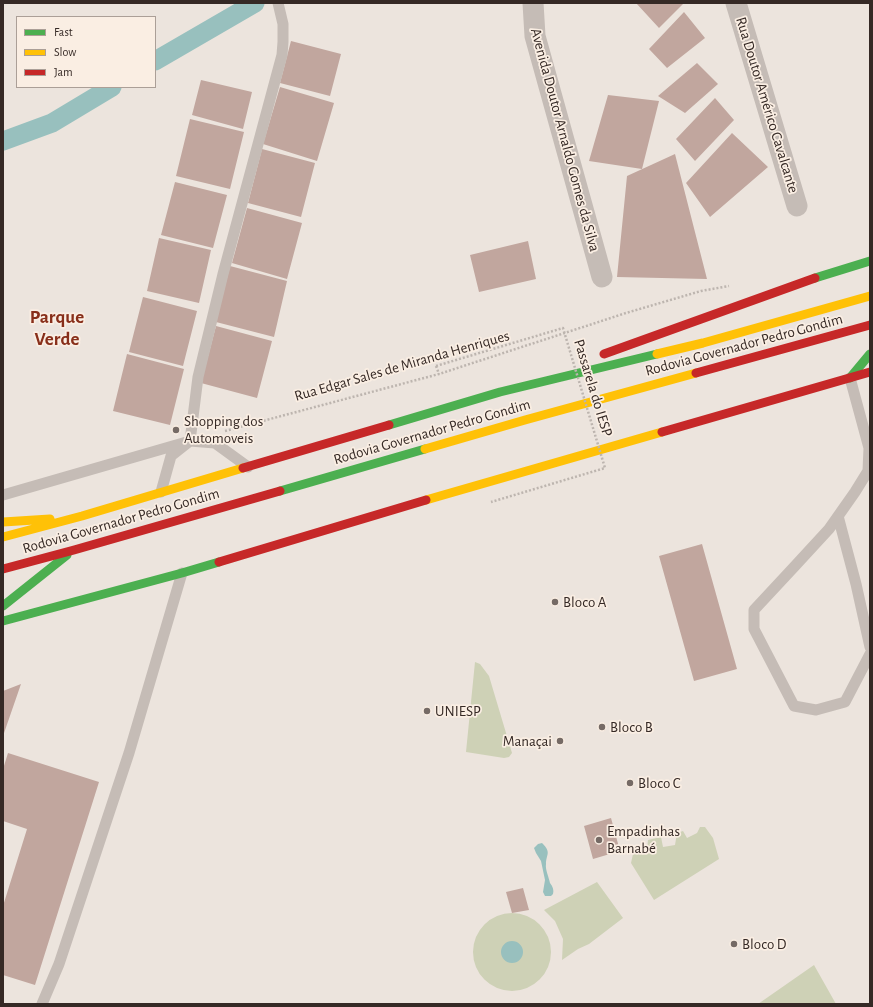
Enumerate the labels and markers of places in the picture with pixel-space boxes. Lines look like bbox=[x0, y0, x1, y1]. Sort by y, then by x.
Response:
place label: Shopping dos Automoveis bbox=[184, 412, 263, 447]
marker: Shopping dos Automoveis bbox=[171, 425, 181, 435]
place label: Bloco A bbox=[563, 593, 606, 611]
marker: Bloco A bbox=[550, 597, 560, 607]
place label: UNIESP bbox=[435, 702, 481, 720]
marker: UNIESP bbox=[422, 706, 432, 716]
place label: Bloco B bbox=[610, 718, 653, 736]
marker: Bloco B bbox=[597, 722, 607, 732]
place label: Manaçai bbox=[503, 732, 552, 750]
marker: Manaçai bbox=[555, 736, 565, 746]
place label: Bloco C bbox=[638, 774, 681, 792]
marker: Bloco C bbox=[625, 778, 635, 788]
place label: Empadinhas Barnabé bbox=[607, 822, 680, 857]
marker: Empadinhas Barnabé bbox=[594, 835, 604, 845]
place label: Bloco D bbox=[742, 935, 786, 953]
marker: Bloco D bbox=[729, 939, 739, 949]

